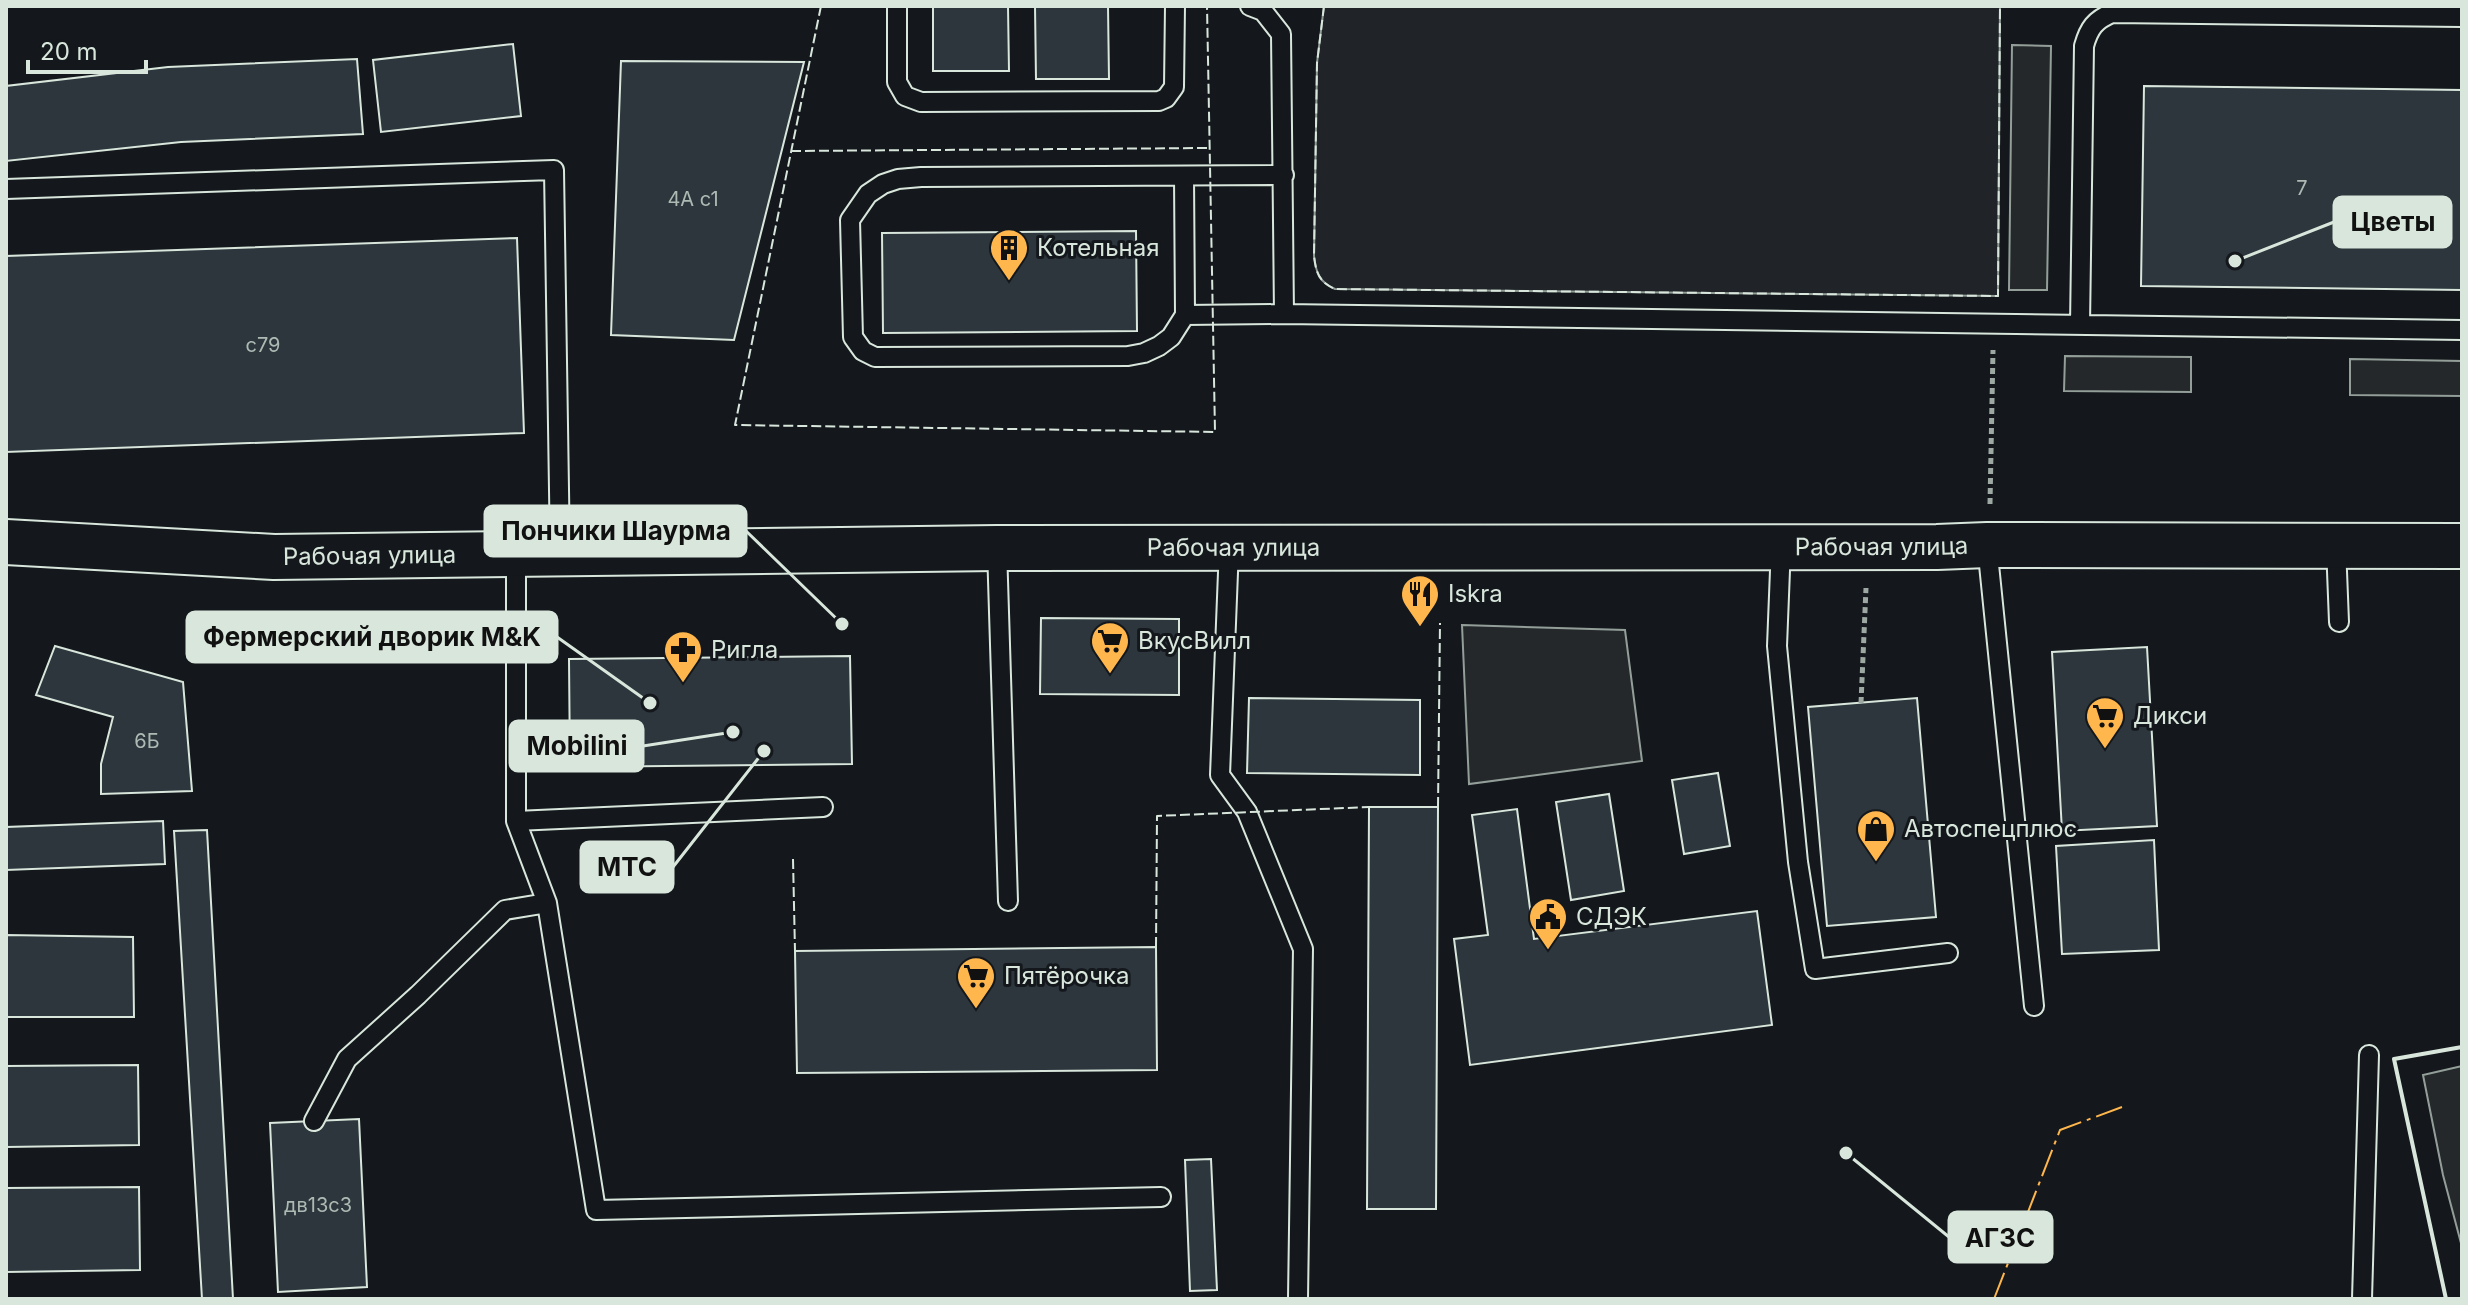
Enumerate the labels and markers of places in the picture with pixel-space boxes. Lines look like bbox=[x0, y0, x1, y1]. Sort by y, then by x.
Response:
callout: Цветы bbox=[2334, 197, 2451, 247]
building icon: Котельная bbox=[988, 227, 1030, 282]
place label: Котельная bbox=[1037, 233, 1160, 262]
callout: Пончики Шаурма bbox=[485, 506, 746, 556]
restaurant icon: Iskra bbox=[1399, 573, 1441, 628]
place label: Iskra bbox=[1448, 579, 1503, 608]
callout: Фермерский дворик М&K bbox=[187, 612, 557, 662]
supermarket icon: ВкусВилл bbox=[1089, 620, 1131, 675]
place label: ВкусВилл bbox=[1138, 626, 1251, 655]
pharmacy icon: Ригла bbox=[662, 629, 704, 684]
place label: Ригла bbox=[711, 635, 778, 664]
supermarket icon: Дикси bbox=[2084, 695, 2126, 750]
place label: Дикси bbox=[2133, 701, 2207, 730]
callout: Mobilini bbox=[510, 721, 643, 771]
shop icon: Автоспецплюс bbox=[1855, 808, 1897, 863]
place label: Автоспецплюс bbox=[1904, 814, 2077, 843]
callout: МТС bbox=[581, 842, 673, 892]
public building icon: СДЭК bbox=[1527, 896, 1569, 951]
place label: СДЭК bbox=[1576, 902, 1647, 931]
supermarket icon: Пятёрочка bbox=[955, 955, 997, 1010]
place label: Пятёрочка bbox=[1004, 961, 1130, 990]
callout: АГЗС bbox=[1949, 1212, 2052, 1262]

